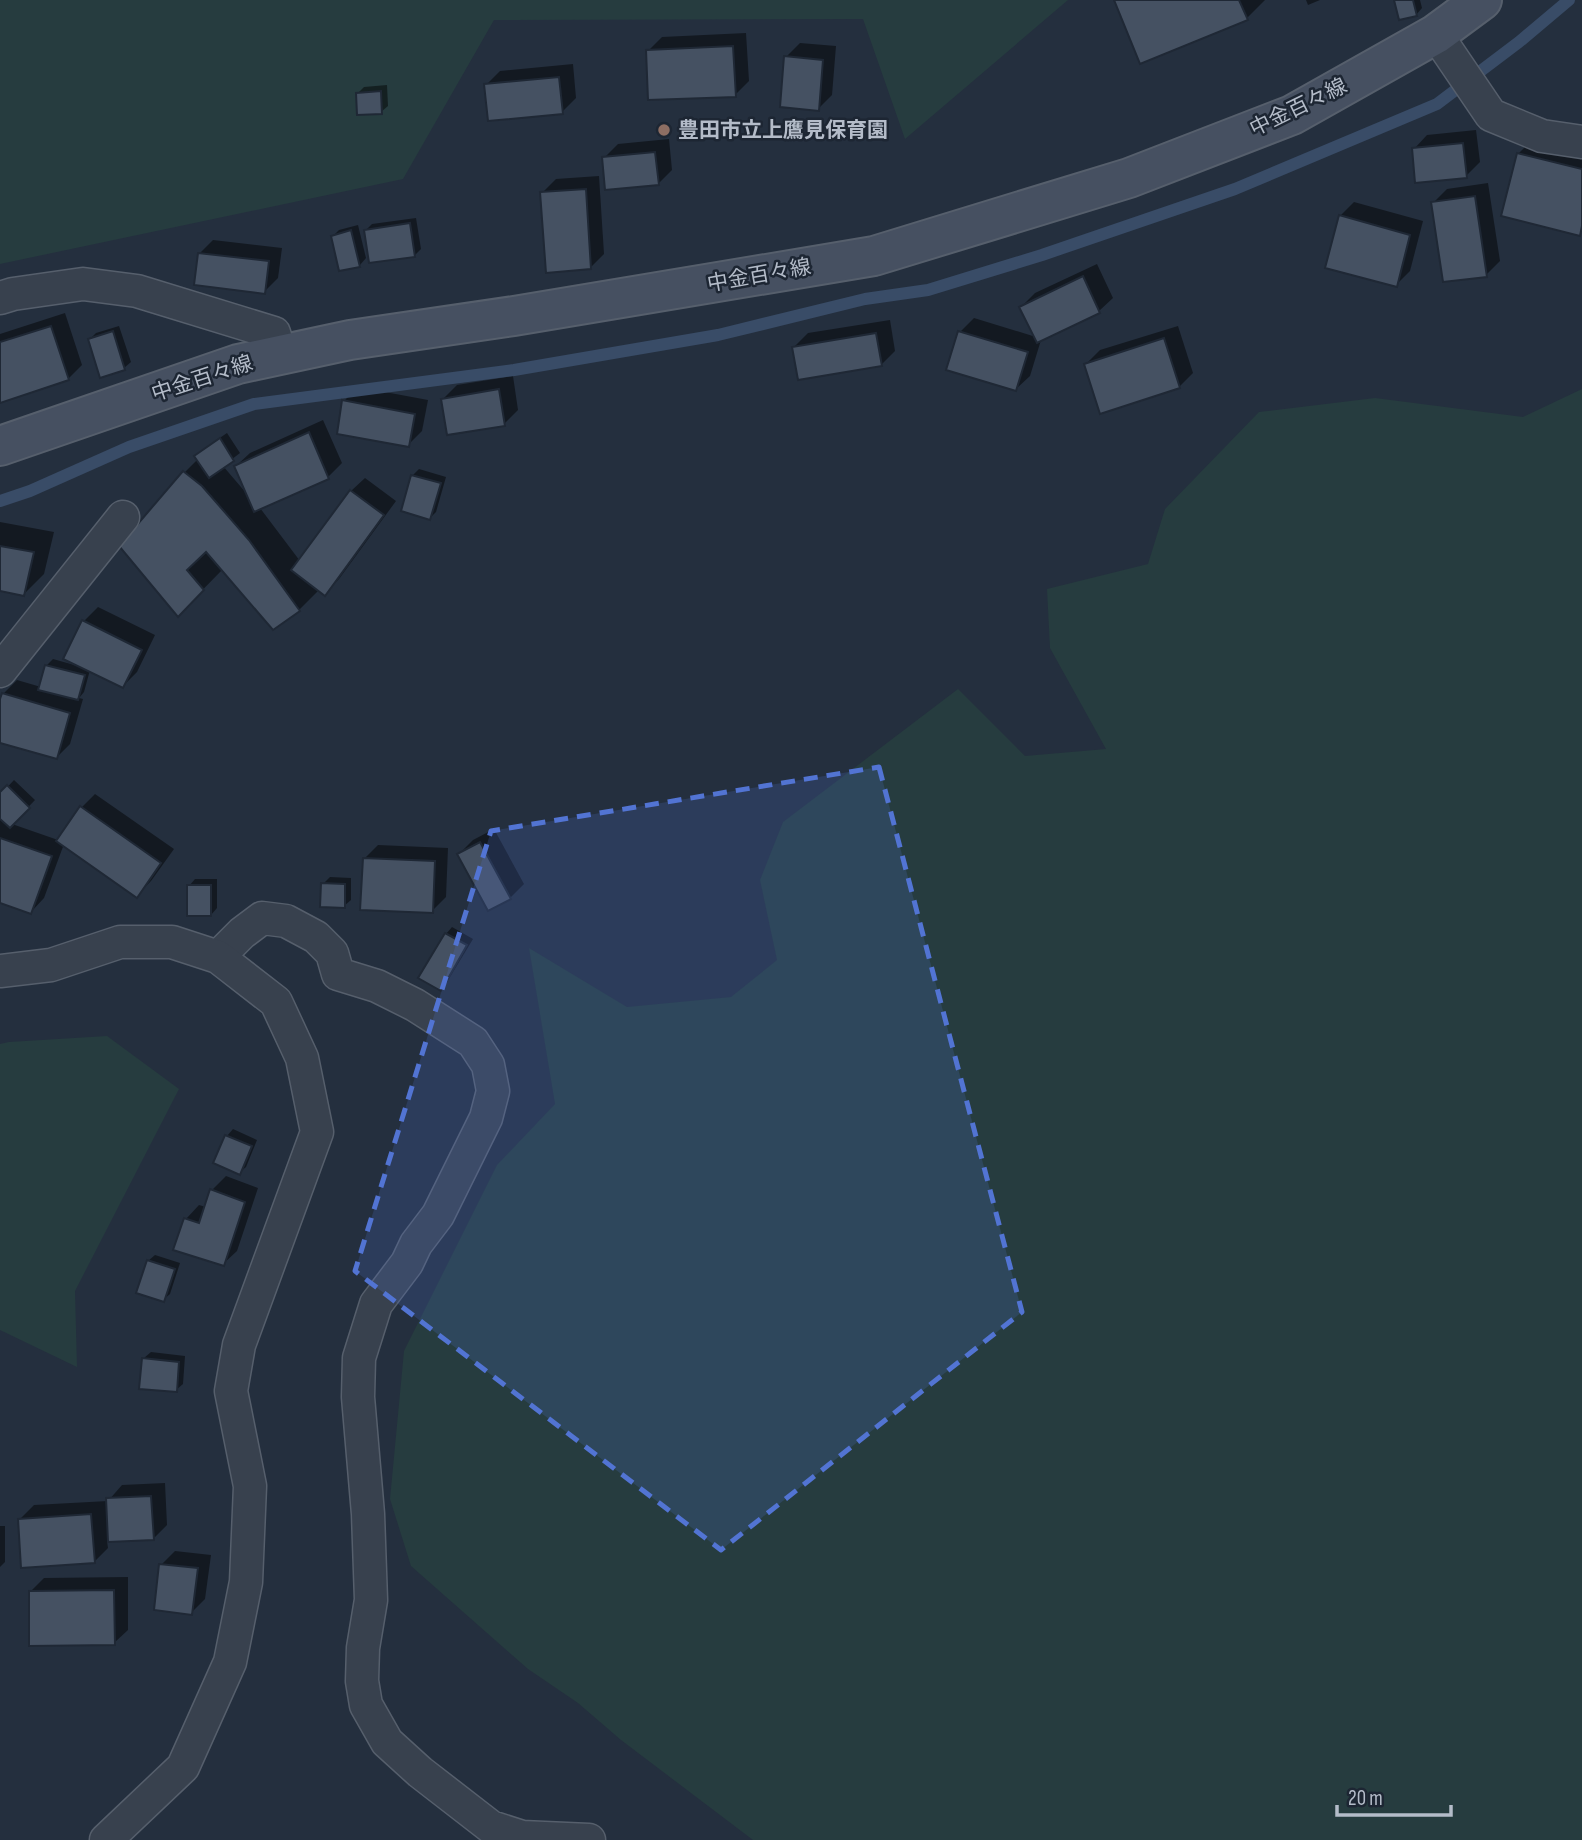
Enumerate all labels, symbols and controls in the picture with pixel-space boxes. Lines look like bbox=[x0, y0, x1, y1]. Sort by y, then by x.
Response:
street label: 中金百々線 bbox=[1246, 73, 1351, 142]
place label: 豊田市立上鷹見保育園 bbox=[678, 118, 888, 143]
marker: 豊田市立上鷹見保育園 bbox=[656, 122, 672, 138]
street label: 中金百々線 bbox=[705, 254, 813, 297]
street label: 中金百々線 bbox=[148, 350, 256, 407]
scale bar bbox=[1337, 1773, 1451, 1817]
text: 20 m bbox=[1348, 1786, 1383, 1811]

